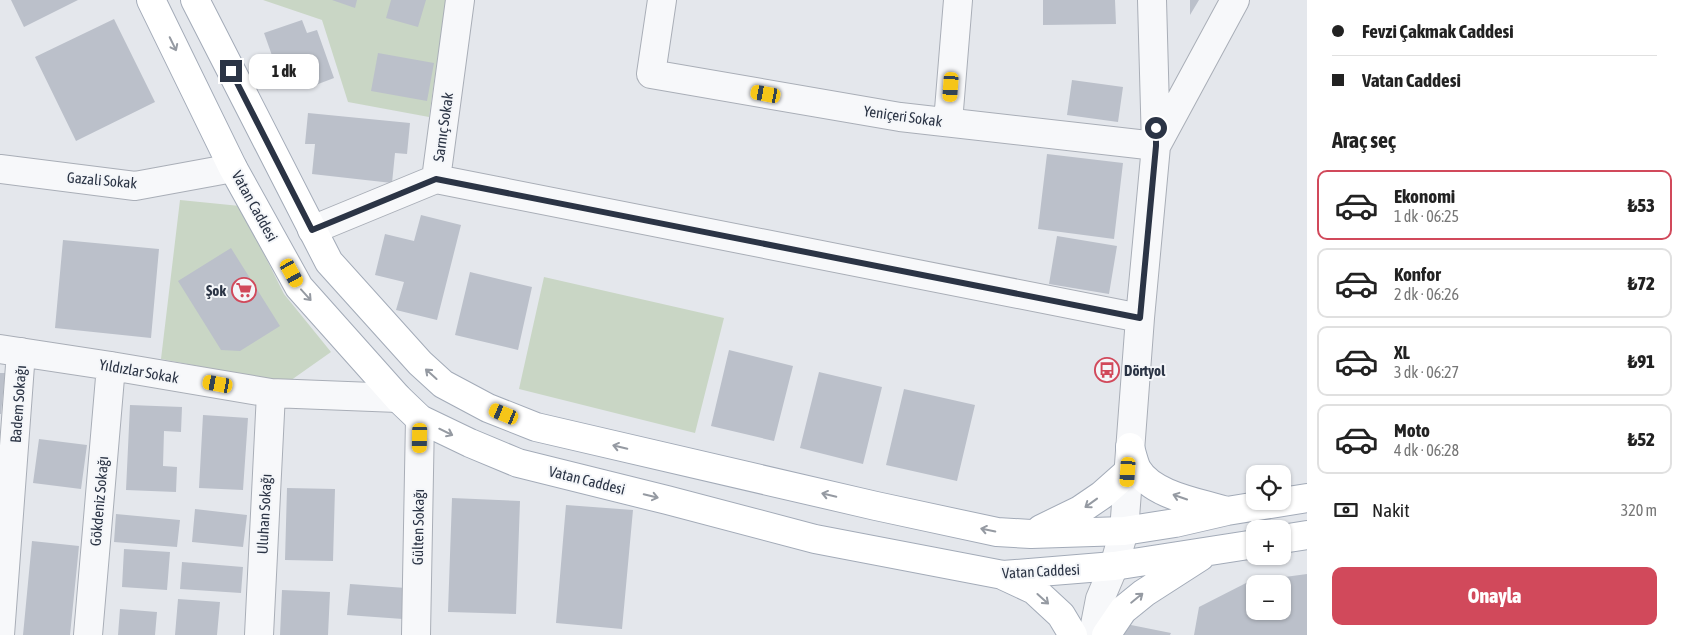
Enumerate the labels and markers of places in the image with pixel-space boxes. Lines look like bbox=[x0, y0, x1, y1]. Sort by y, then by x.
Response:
supermarket icon: Şok bbox=[231, 277, 257, 303]
place label: Şok bbox=[206, 282, 226, 299]
bus stop icon: Dörtyol bbox=[1094, 357, 1120, 383]
place label: Dörtyol bbox=[1124, 362, 1166, 379]

